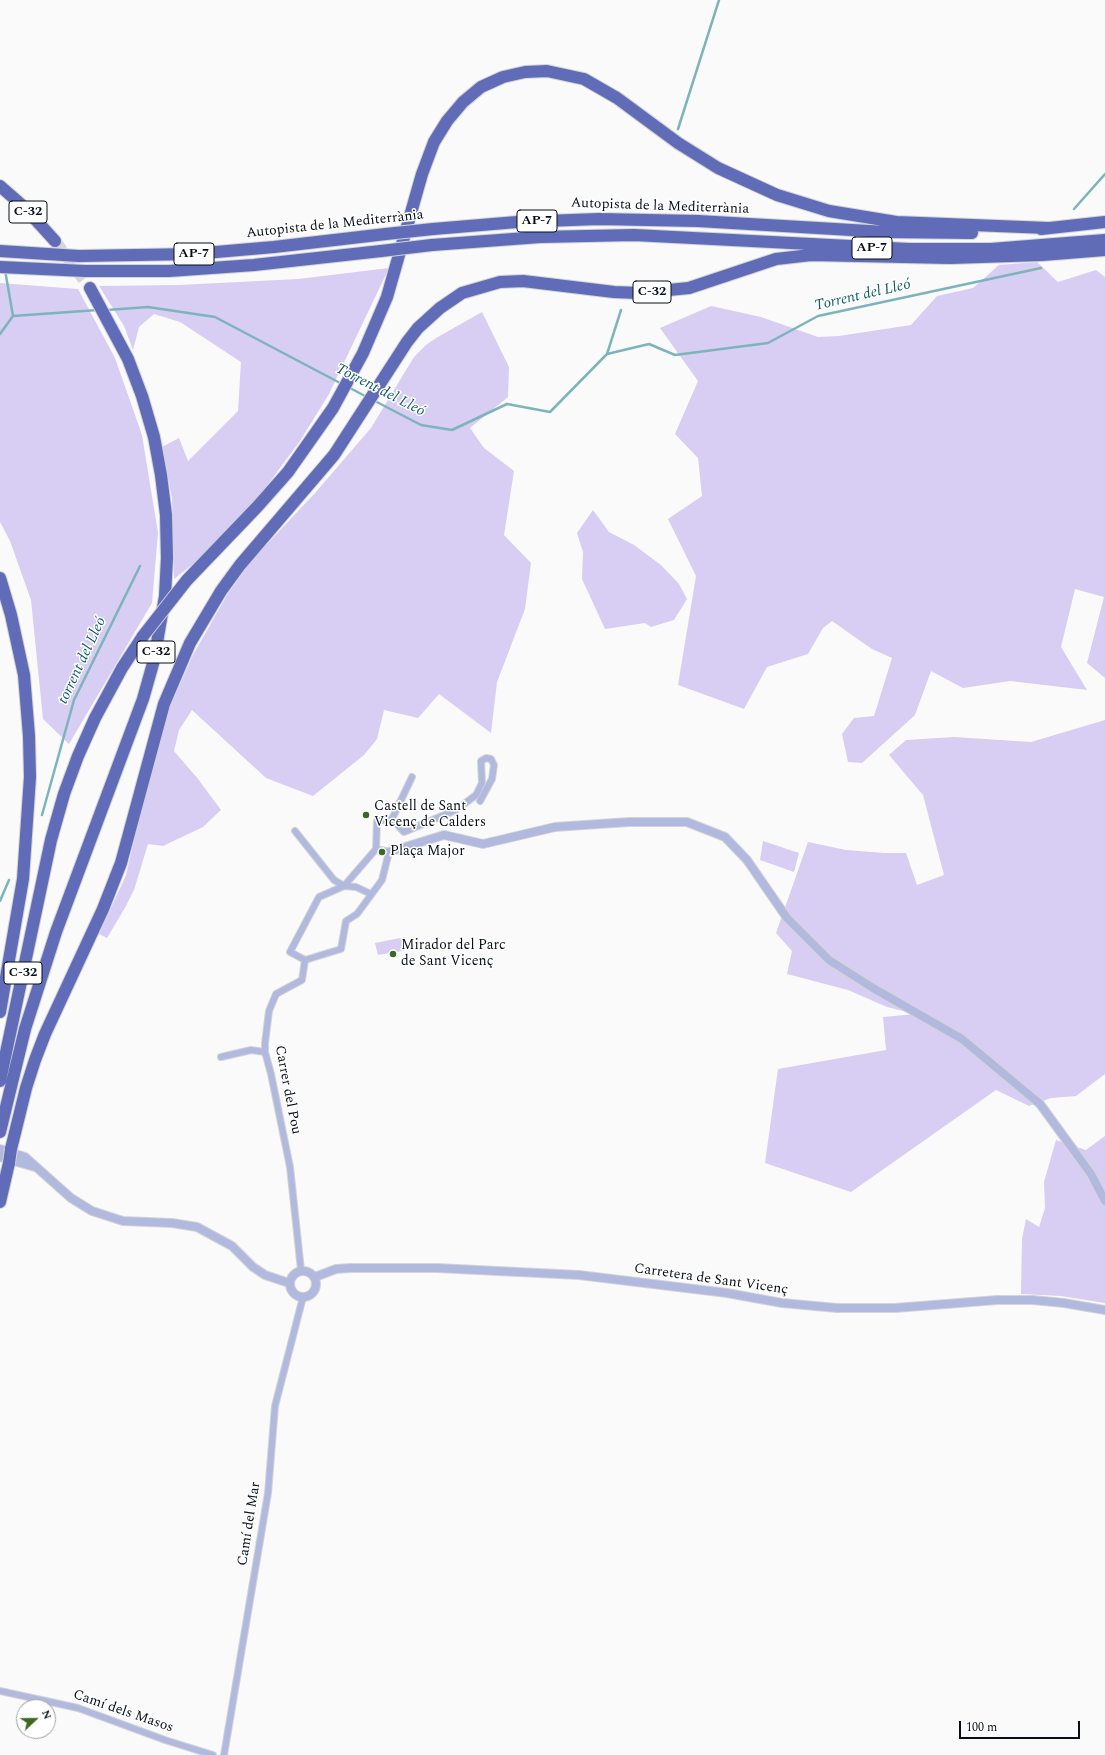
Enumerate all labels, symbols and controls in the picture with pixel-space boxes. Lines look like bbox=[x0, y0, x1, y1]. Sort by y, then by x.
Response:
street label: Autopista de la Mediterrània bbox=[571, 195, 749, 219]
road number: C-32 bbox=[9, 201, 47, 223]
street label: Autopista de la Mediterrània bbox=[245, 207, 425, 243]
road number: AP-7 bbox=[517, 210, 557, 232]
road number: AP-7 bbox=[852, 237, 892, 259]
road number: AP-7 bbox=[174, 243, 214, 265]
water label: Torrent del Lleó bbox=[813, 276, 913, 316]
road number: C-32 bbox=[633, 281, 671, 303]
water label: Torrent del Lleó bbox=[332, 361, 428, 421]
water label: torrent del Lleó bbox=[55, 615, 111, 707]
road number: C-32 bbox=[137, 641, 175, 663]
place label: Castell de Sant Vicenç de Calders bbox=[374, 799, 486, 832]
marker: Castell de Sant Vicenç de Calders bbox=[361, 810, 371, 820]
place label: Plaça Major bbox=[390, 844, 465, 860]
marker: Plaça Major bbox=[377, 847, 387, 857]
place label: Mirador del Parc de Sant Vicenç bbox=[401, 938, 506, 970]
marker: Mirador del Parc de Sant Vicenç bbox=[388, 949, 398, 959]
road number: C-32 bbox=[4, 962, 42, 984]
street label: Carrer del Pou bbox=[270, 1044, 304, 1136]
street label: Carretera de Sant Vicenç bbox=[633, 1261, 789, 1299]
street label: Camí del Mar bbox=[235, 1481, 265, 1567]
street label: Camí dels Masos bbox=[71, 1687, 175, 1737]
north arrow bbox=[16, 1699, 56, 1739]
text: N bbox=[37, 1707, 56, 1722]
scale bar bbox=[961, 1713, 1082, 1739]
text: 100 m bbox=[966, 1718, 997, 1737]

